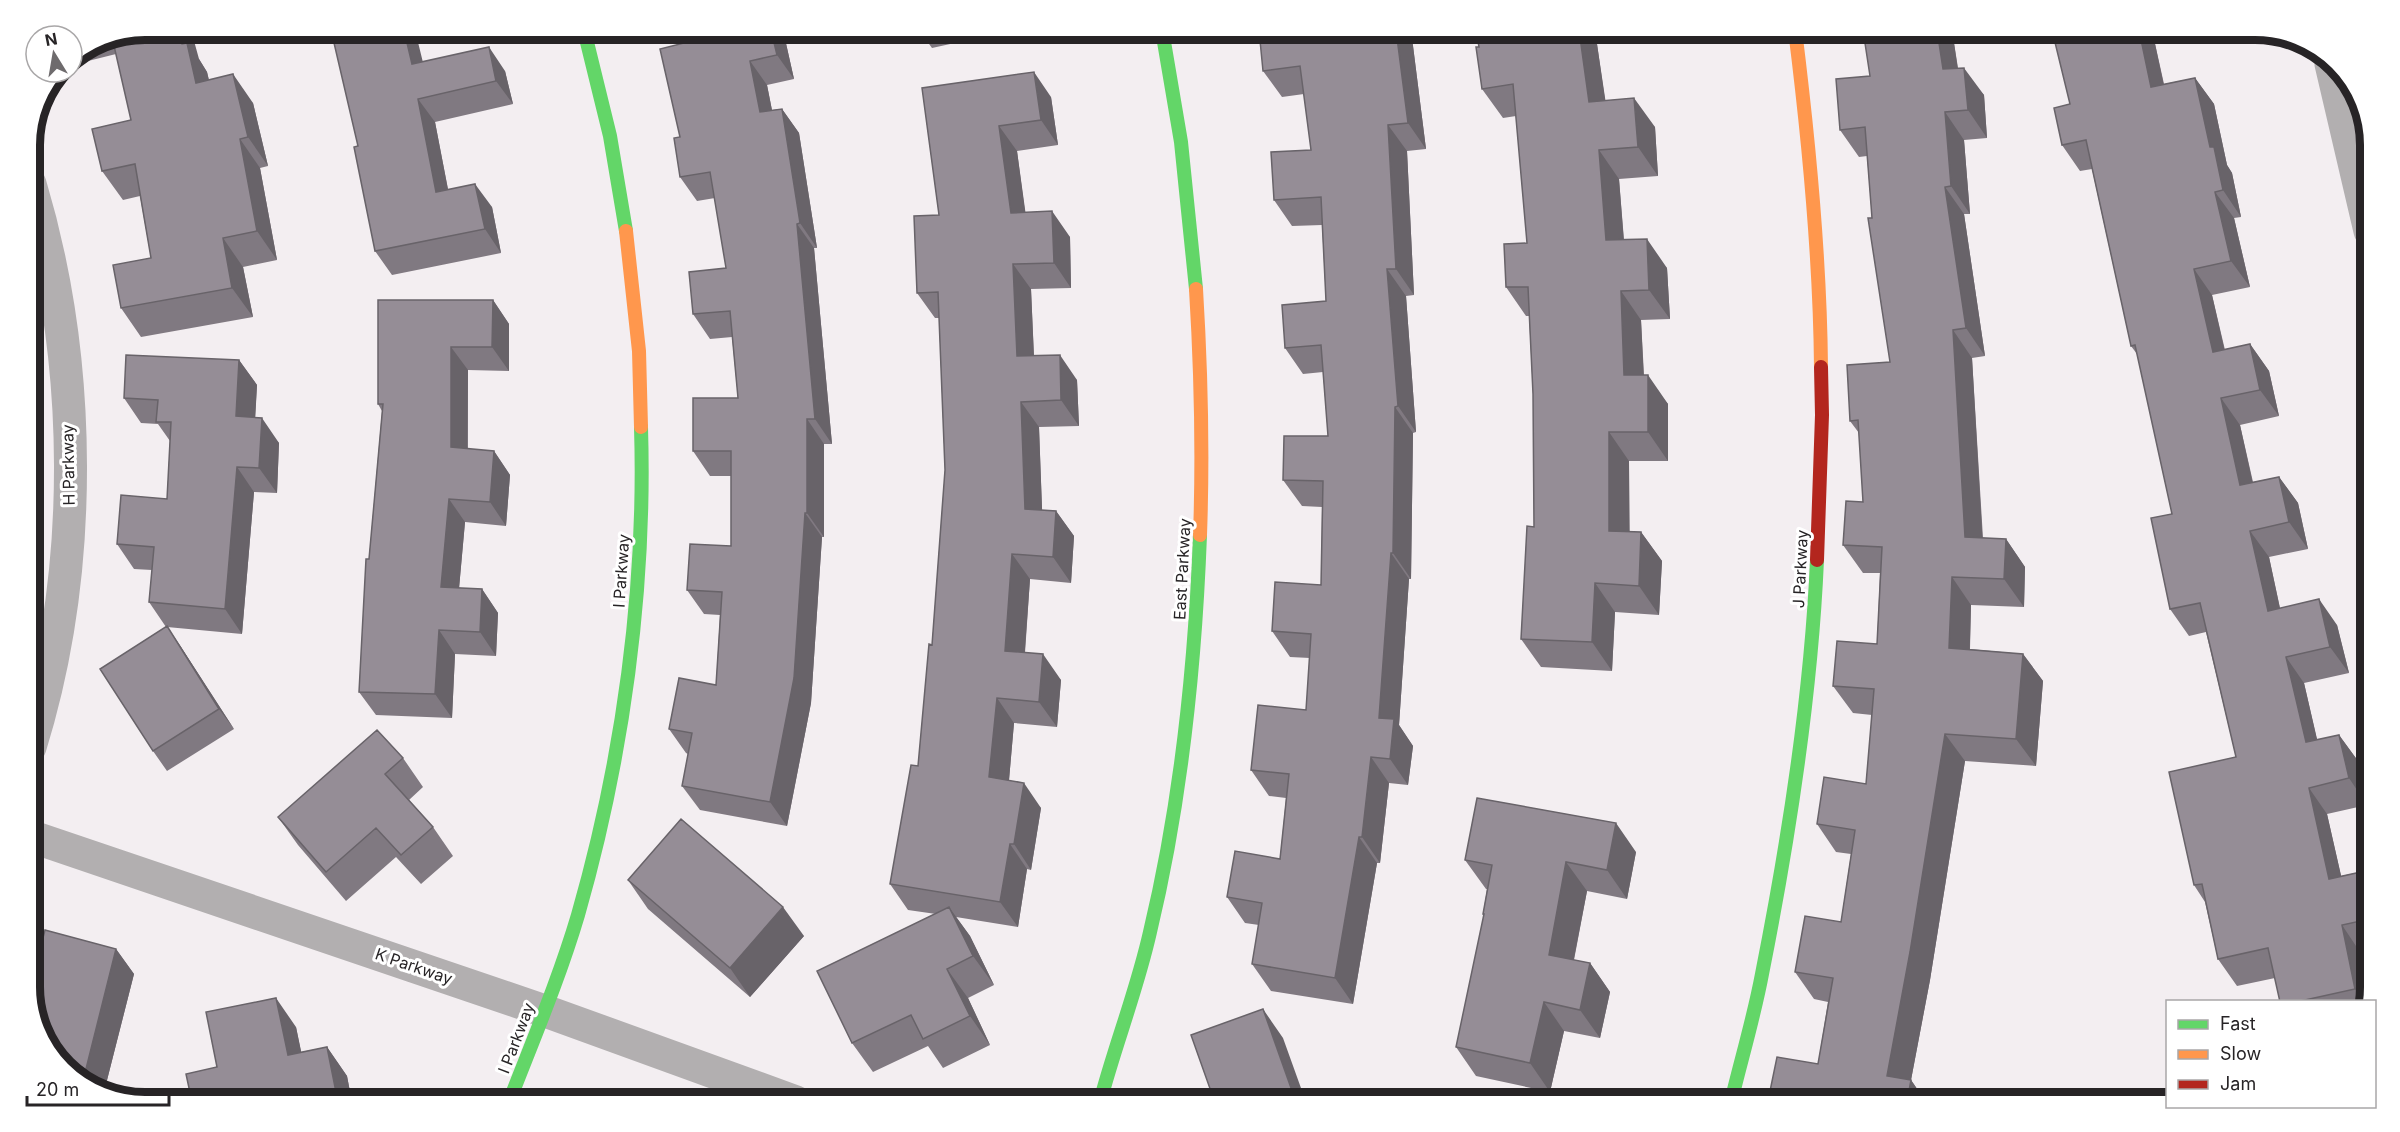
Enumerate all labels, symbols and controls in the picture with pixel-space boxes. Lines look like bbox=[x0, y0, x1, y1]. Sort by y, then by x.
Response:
north arrow bbox=[24, 24, 84, 84]
text: N bbox=[43, 28, 59, 50]
street label: H Parkway bbox=[57, 424, 79, 506]
street label: East Parkway bbox=[1169, 518, 1195, 620]
street label: J Parkway bbox=[1788, 529, 1812, 609]
street label: I Parkway bbox=[608, 533, 634, 609]
street label: K Parkway bbox=[373, 943, 455, 989]
street label: I Parkway bbox=[493, 1000, 539, 1076]
legend bbox=[2166, 1000, 2376, 1108]
text: Fast bbox=[2220, 1013, 2256, 1034]
text: Slow bbox=[2220, 1043, 2261, 1064]
scale bar bbox=[27, 1069, 170, 1107]
text: Jam bbox=[2220, 1073, 2256, 1094]
text: 20 m bbox=[36, 1079, 79, 1100]

